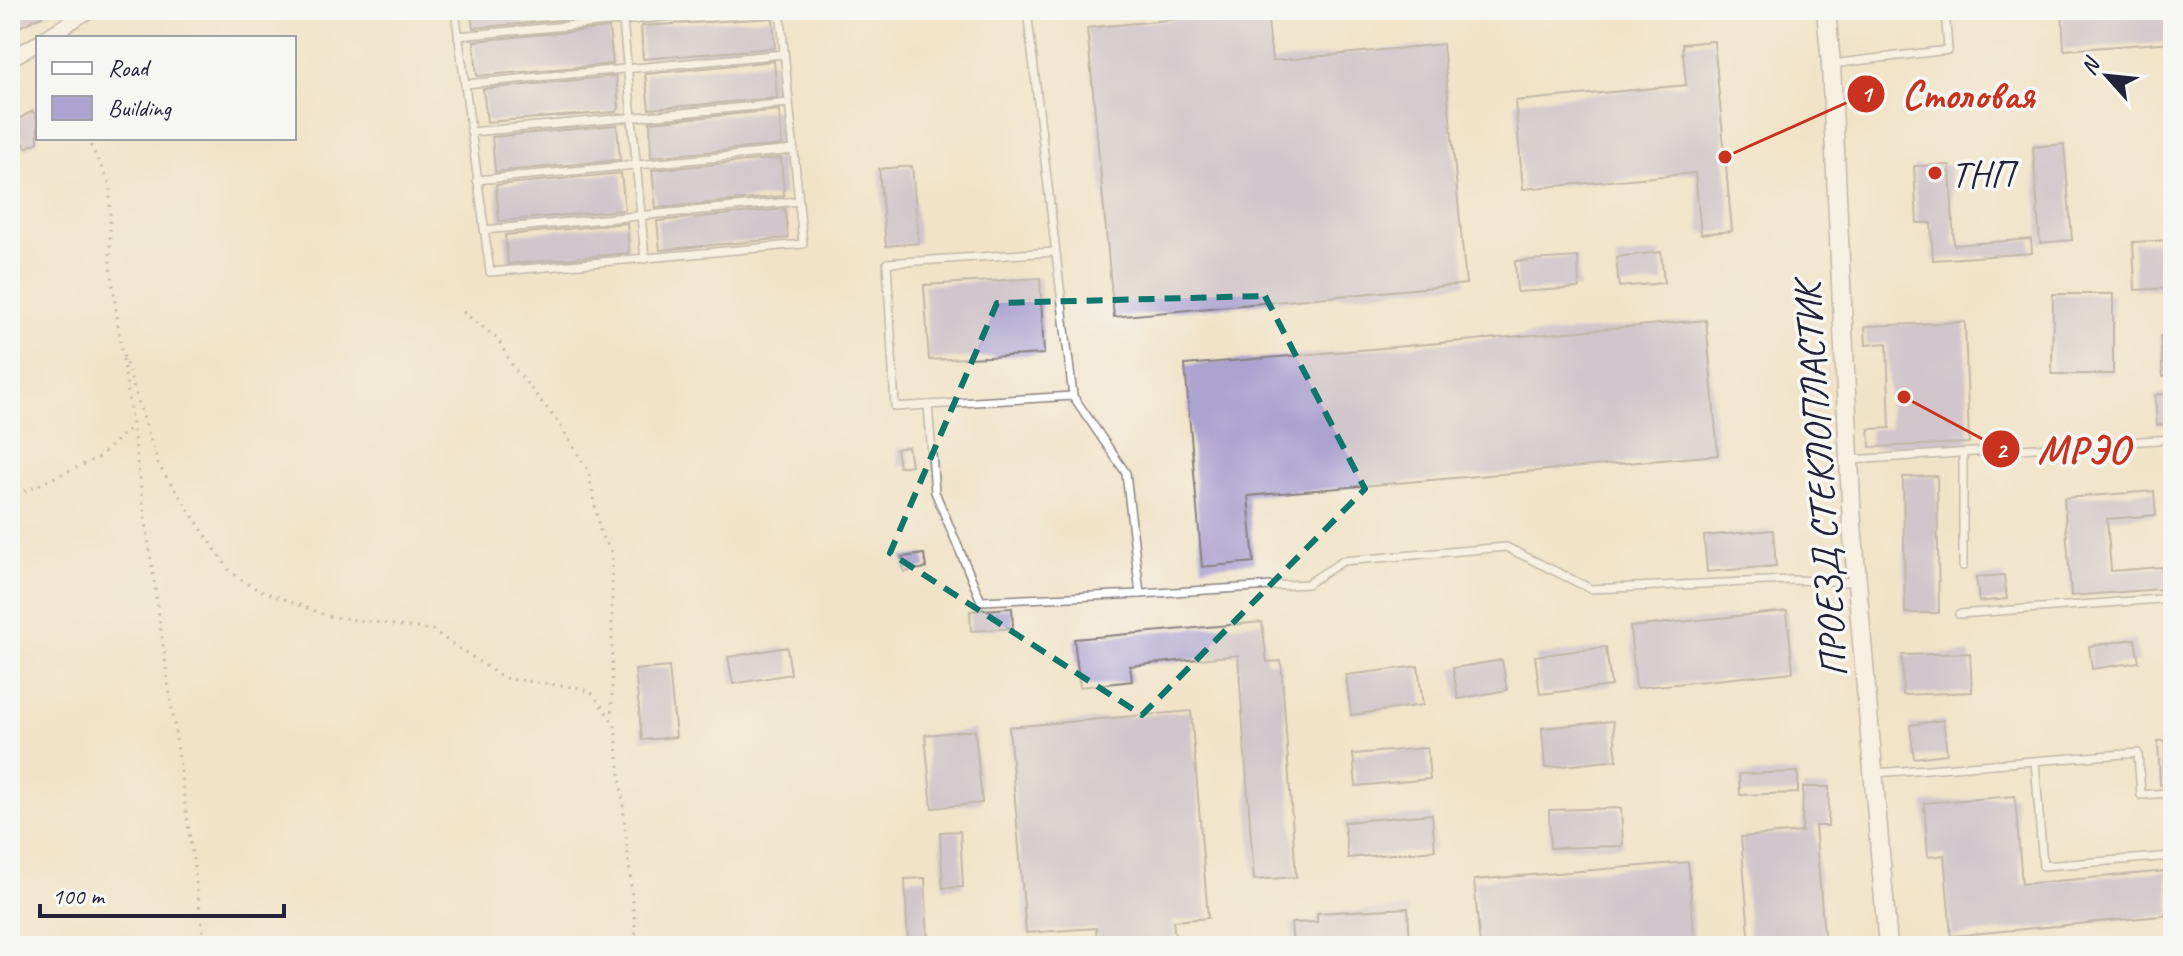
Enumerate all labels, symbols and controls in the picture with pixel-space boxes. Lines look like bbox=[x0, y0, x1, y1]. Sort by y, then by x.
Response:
legend bbox=[36, 36, 296, 140]
north arrow bbox=[2067, 36, 2147, 116]
text: N bbox=[2075, 52, 2107, 80]
text: Road bbox=[108, 53, 152, 83]
callout: Столовая bbox=[1846, 62, 2051, 126]
text: Столовая bbox=[1902, 70, 2037, 120]
text: 1 bbox=[1861, 79, 1875, 109]
text: Building bbox=[108, 93, 173, 123]
place label: ТНП bbox=[1951, 150, 2020, 197]
marker: ТНП bbox=[1926, 164, 1944, 182]
street label: ПРОЕЗД СТЕКЛОПЛАСТИК bbox=[1783, 274, 1858, 679]
callout: МРЭО bbox=[1981, 417, 2144, 481]
text: МРЭО bbox=[2038, 425, 2133, 475]
text: 2 bbox=[1996, 435, 2009, 465]
scale bar bbox=[40, 868, 284, 918]
text: 100 m bbox=[52, 881, 106, 911]

